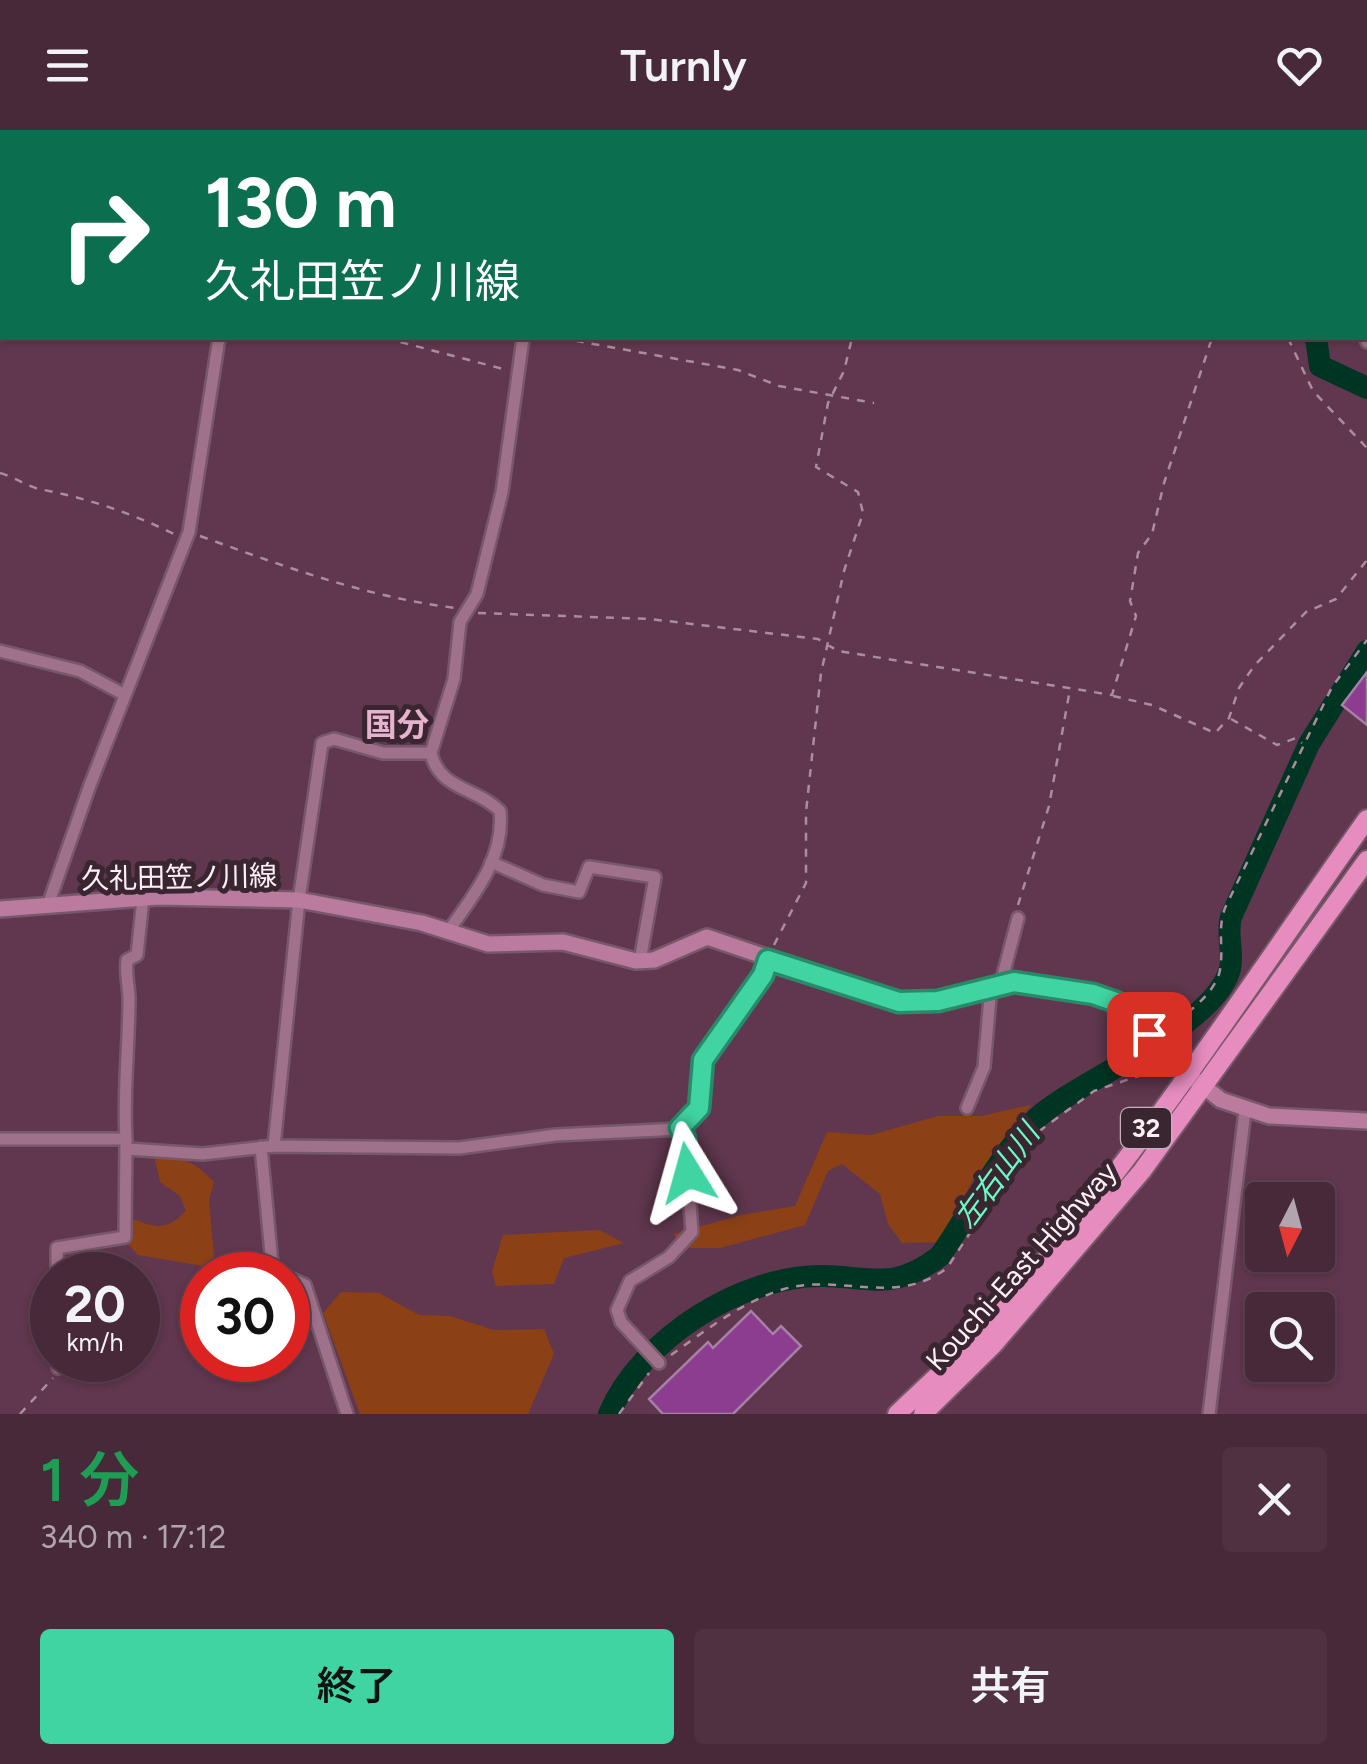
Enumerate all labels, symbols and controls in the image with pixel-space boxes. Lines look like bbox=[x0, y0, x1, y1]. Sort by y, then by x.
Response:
icon: menu bbox=[40, 38, 95, 93]
text: Turnly bbox=[620, 38, 747, 92]
icon: heart bbox=[1272, 38, 1327, 93]
text: 130 m bbox=[205, 160, 397, 245]
icon: right bbox=[40, 170, 170, 300]
text: 久礼田笠ノ川線 bbox=[205, 254, 520, 308]
district label: 国分 bbox=[365, 706, 429, 744]
street label: 久礼田笠ノ川線 bbox=[81, 858, 277, 896]
pin bbox=[1107, 992, 1192, 1077]
icon: arrive bbox=[1122, 1007, 1177, 1062]
road number: 32 bbox=[1121, 1108, 1171, 1148]
water label: 左右山川 bbox=[946, 1114, 1049, 1235]
position arrow bbox=[636, 1121, 740, 1225]
street label: Kouchi-East Highway bbox=[918, 1155, 1124, 1377]
north arrow bbox=[1245, 1182, 1335, 1272]
map controls bbox=[1245, 1182, 1335, 1382]
speed limit sign: 30 bbox=[180, 1252, 310, 1382]
text: 20 bbox=[64, 1274, 126, 1335]
button: search bbox=[1245, 1292, 1335, 1382]
text: km/h bbox=[66, 1327, 124, 1357]
text: 1 分 bbox=[40, 1444, 140, 1516]
button: close bbox=[1222, 1447, 1327, 1552]
text: 340 m · 17:12 bbox=[40, 1518, 226, 1556]
button: 終了 bbox=[40, 1629, 674, 1744]
button: 共有 bbox=[694, 1629, 1327, 1744]

